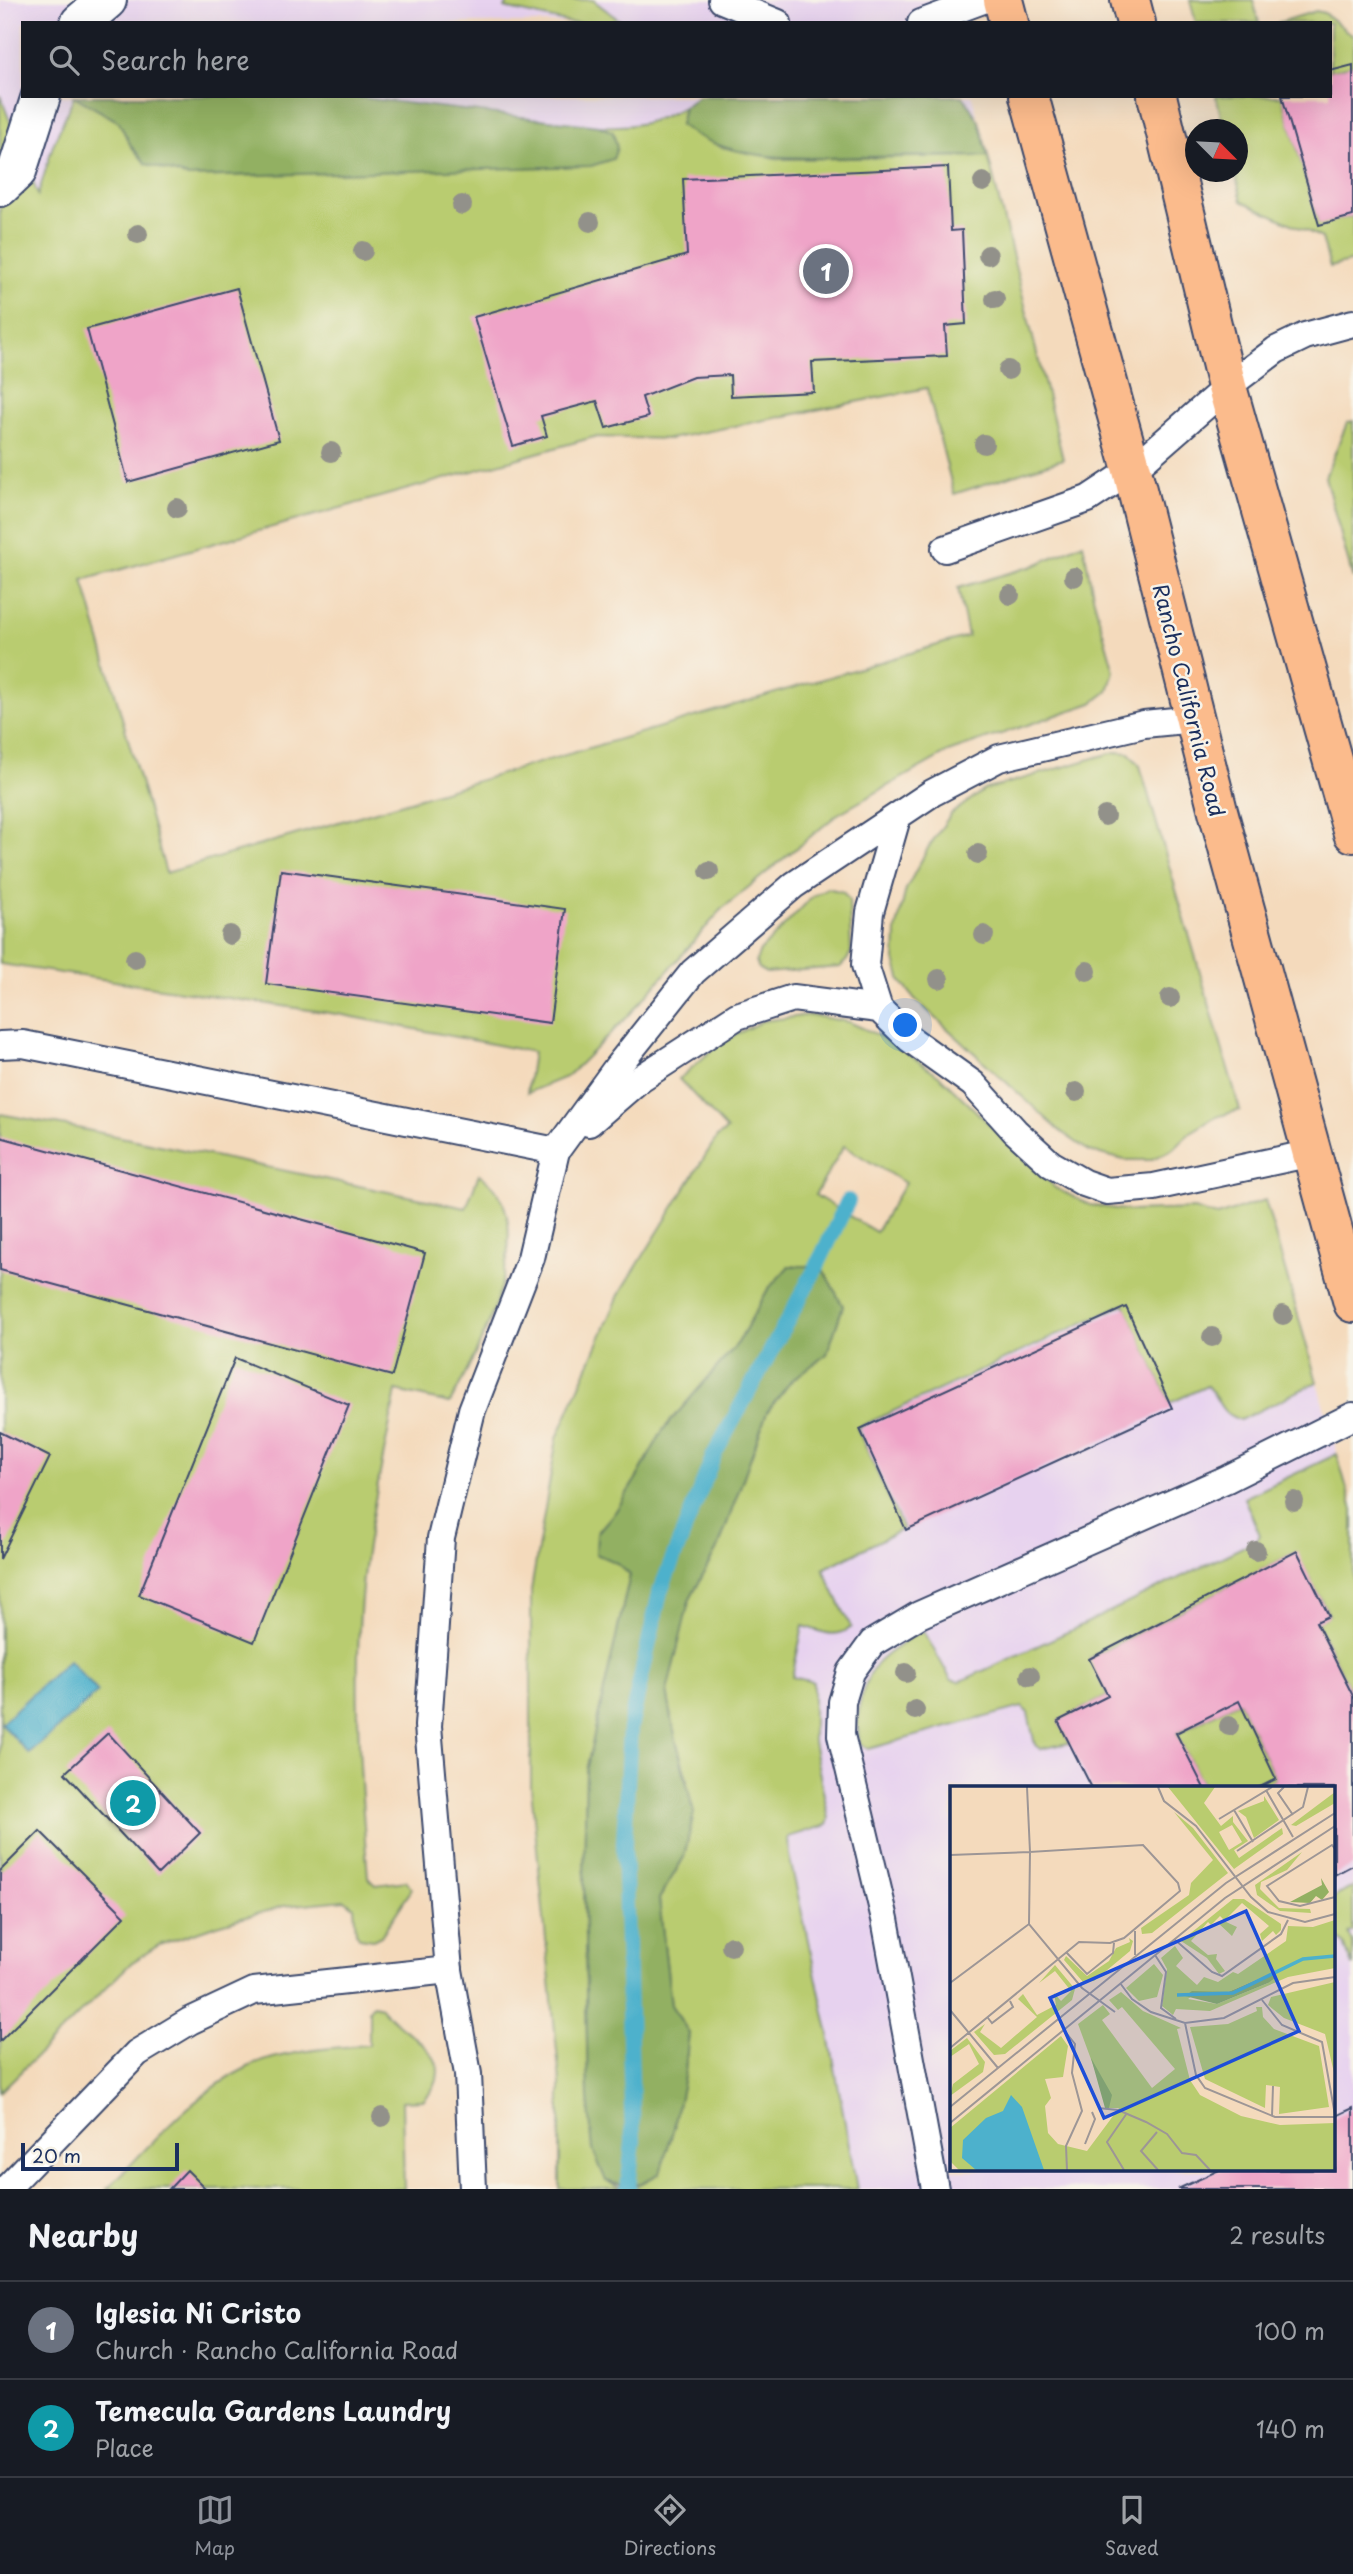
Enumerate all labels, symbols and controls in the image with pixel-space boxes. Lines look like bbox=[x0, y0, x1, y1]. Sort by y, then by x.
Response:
search box bbox=[21, 21, 1332, 98]
text: Search here bbox=[101, 40, 250, 79]
icon: search bbox=[45, 41, 83, 79]
north arrow bbox=[1185, 119, 1248, 182]
pin: 1 bbox=[803, 245, 849, 297]
street label: Rancho California Road bbox=[1146, 580, 1234, 820]
your location bbox=[888, 1008, 922, 1042]
pin: 2 bbox=[110, 1777, 156, 1829]
inset map bbox=[950, 1786, 1336, 2172]
scale bar bbox=[21, 2140, 178, 2172]
text: 20 m bbox=[32, 2141, 81, 2169]
text: Nearby bbox=[28, 2212, 138, 2257]
text: 2 results bbox=[1229, 2217, 1325, 2252]
text: Iglesia Ni Cristo bbox=[95, 2293, 301, 2332]
text: 1 bbox=[46, 2313, 57, 2348]
text: 100 m bbox=[1255, 2313, 1325, 2348]
text: Church · Rancho California Road bbox=[95, 2332, 458, 2367]
text: Temecula Gardens Laundry bbox=[95, 2391, 451, 2430]
text: 2 bbox=[43, 2411, 59, 2446]
text: 140 m bbox=[1256, 2411, 1325, 2446]
text: Place bbox=[95, 2430, 154, 2465]
tab: Map bbox=[194, 2491, 235, 2561]
tab: Directions bbox=[624, 2491, 716, 2561]
tab: Saved bbox=[1105, 2491, 1159, 2561]

